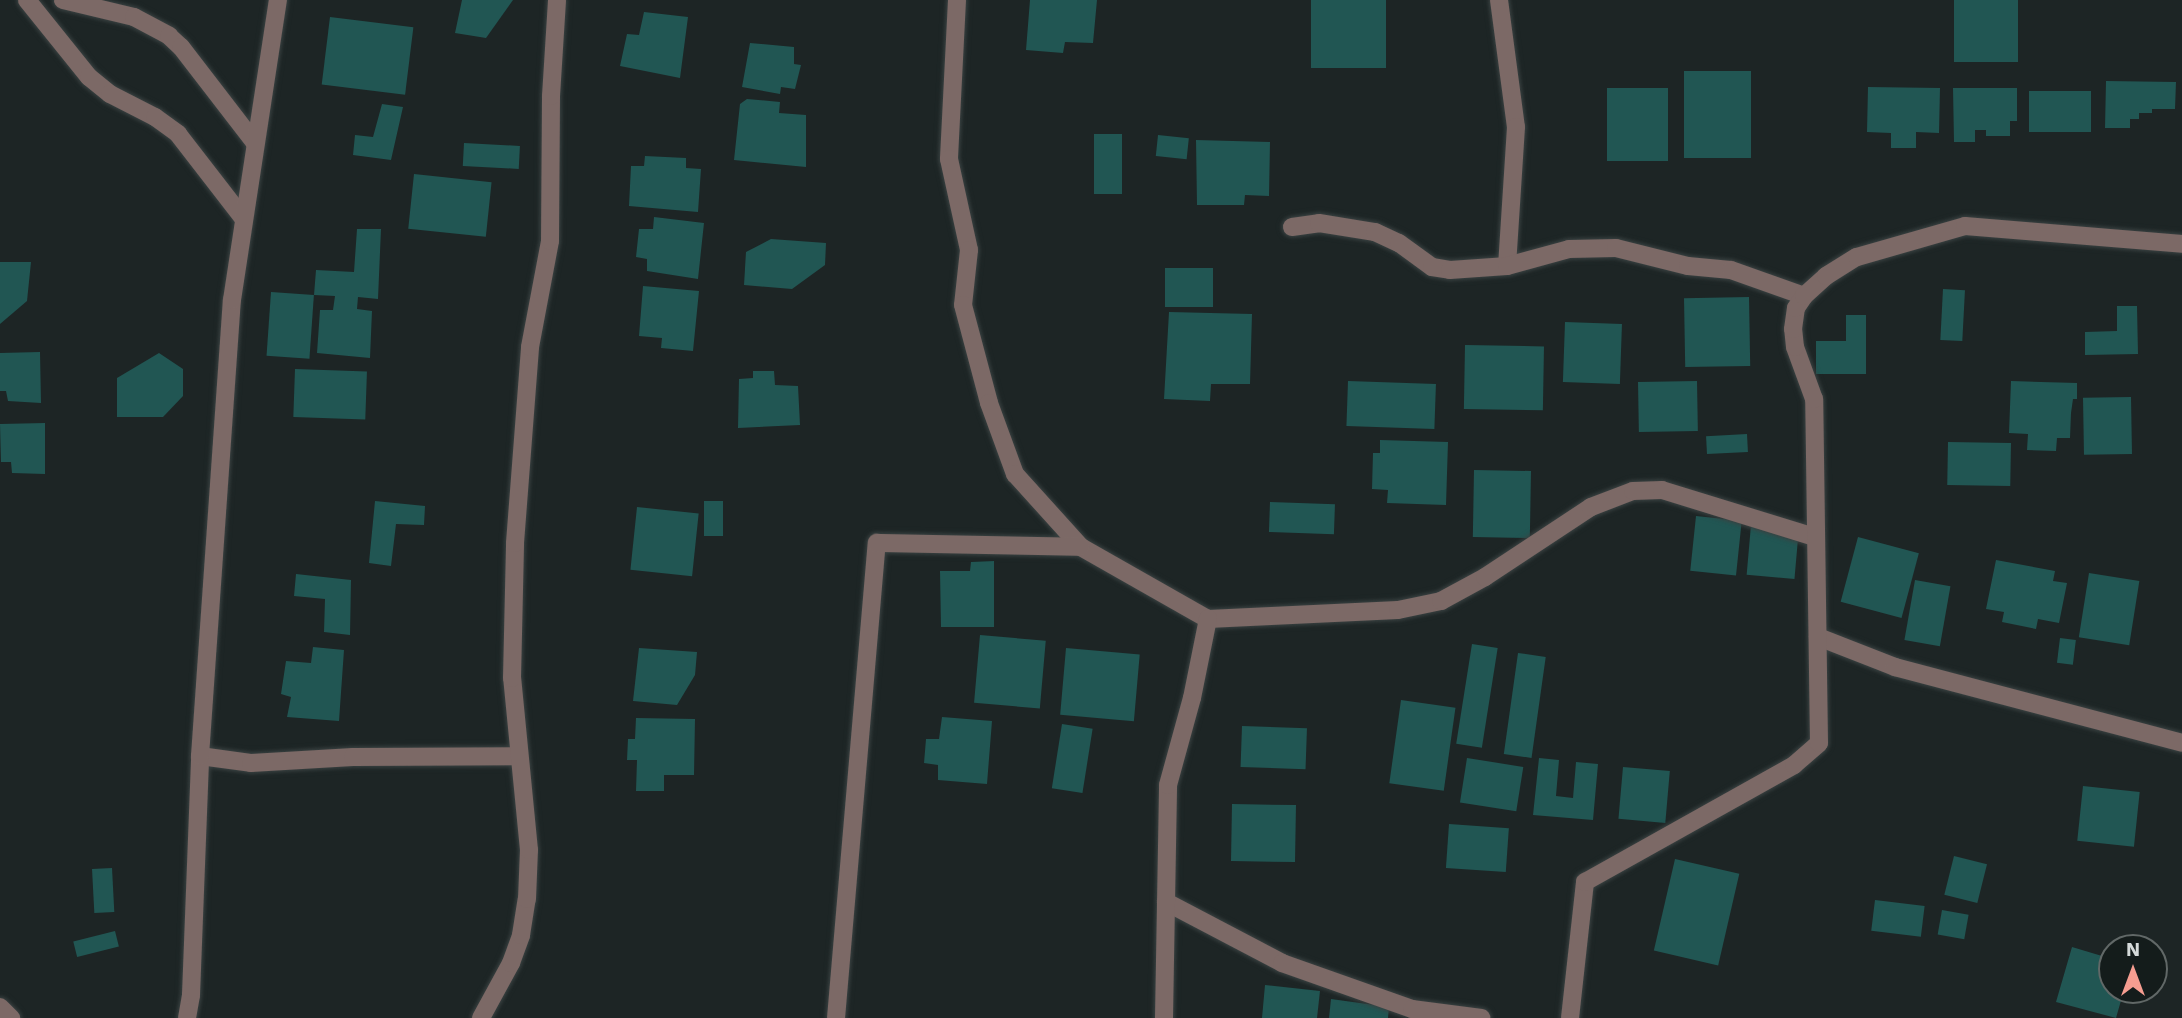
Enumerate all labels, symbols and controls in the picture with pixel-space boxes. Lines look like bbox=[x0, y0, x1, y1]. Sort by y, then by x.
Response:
north arrow bbox=[2098, 934, 2168, 1004]
text: N bbox=[2126, 938, 2140, 961]

